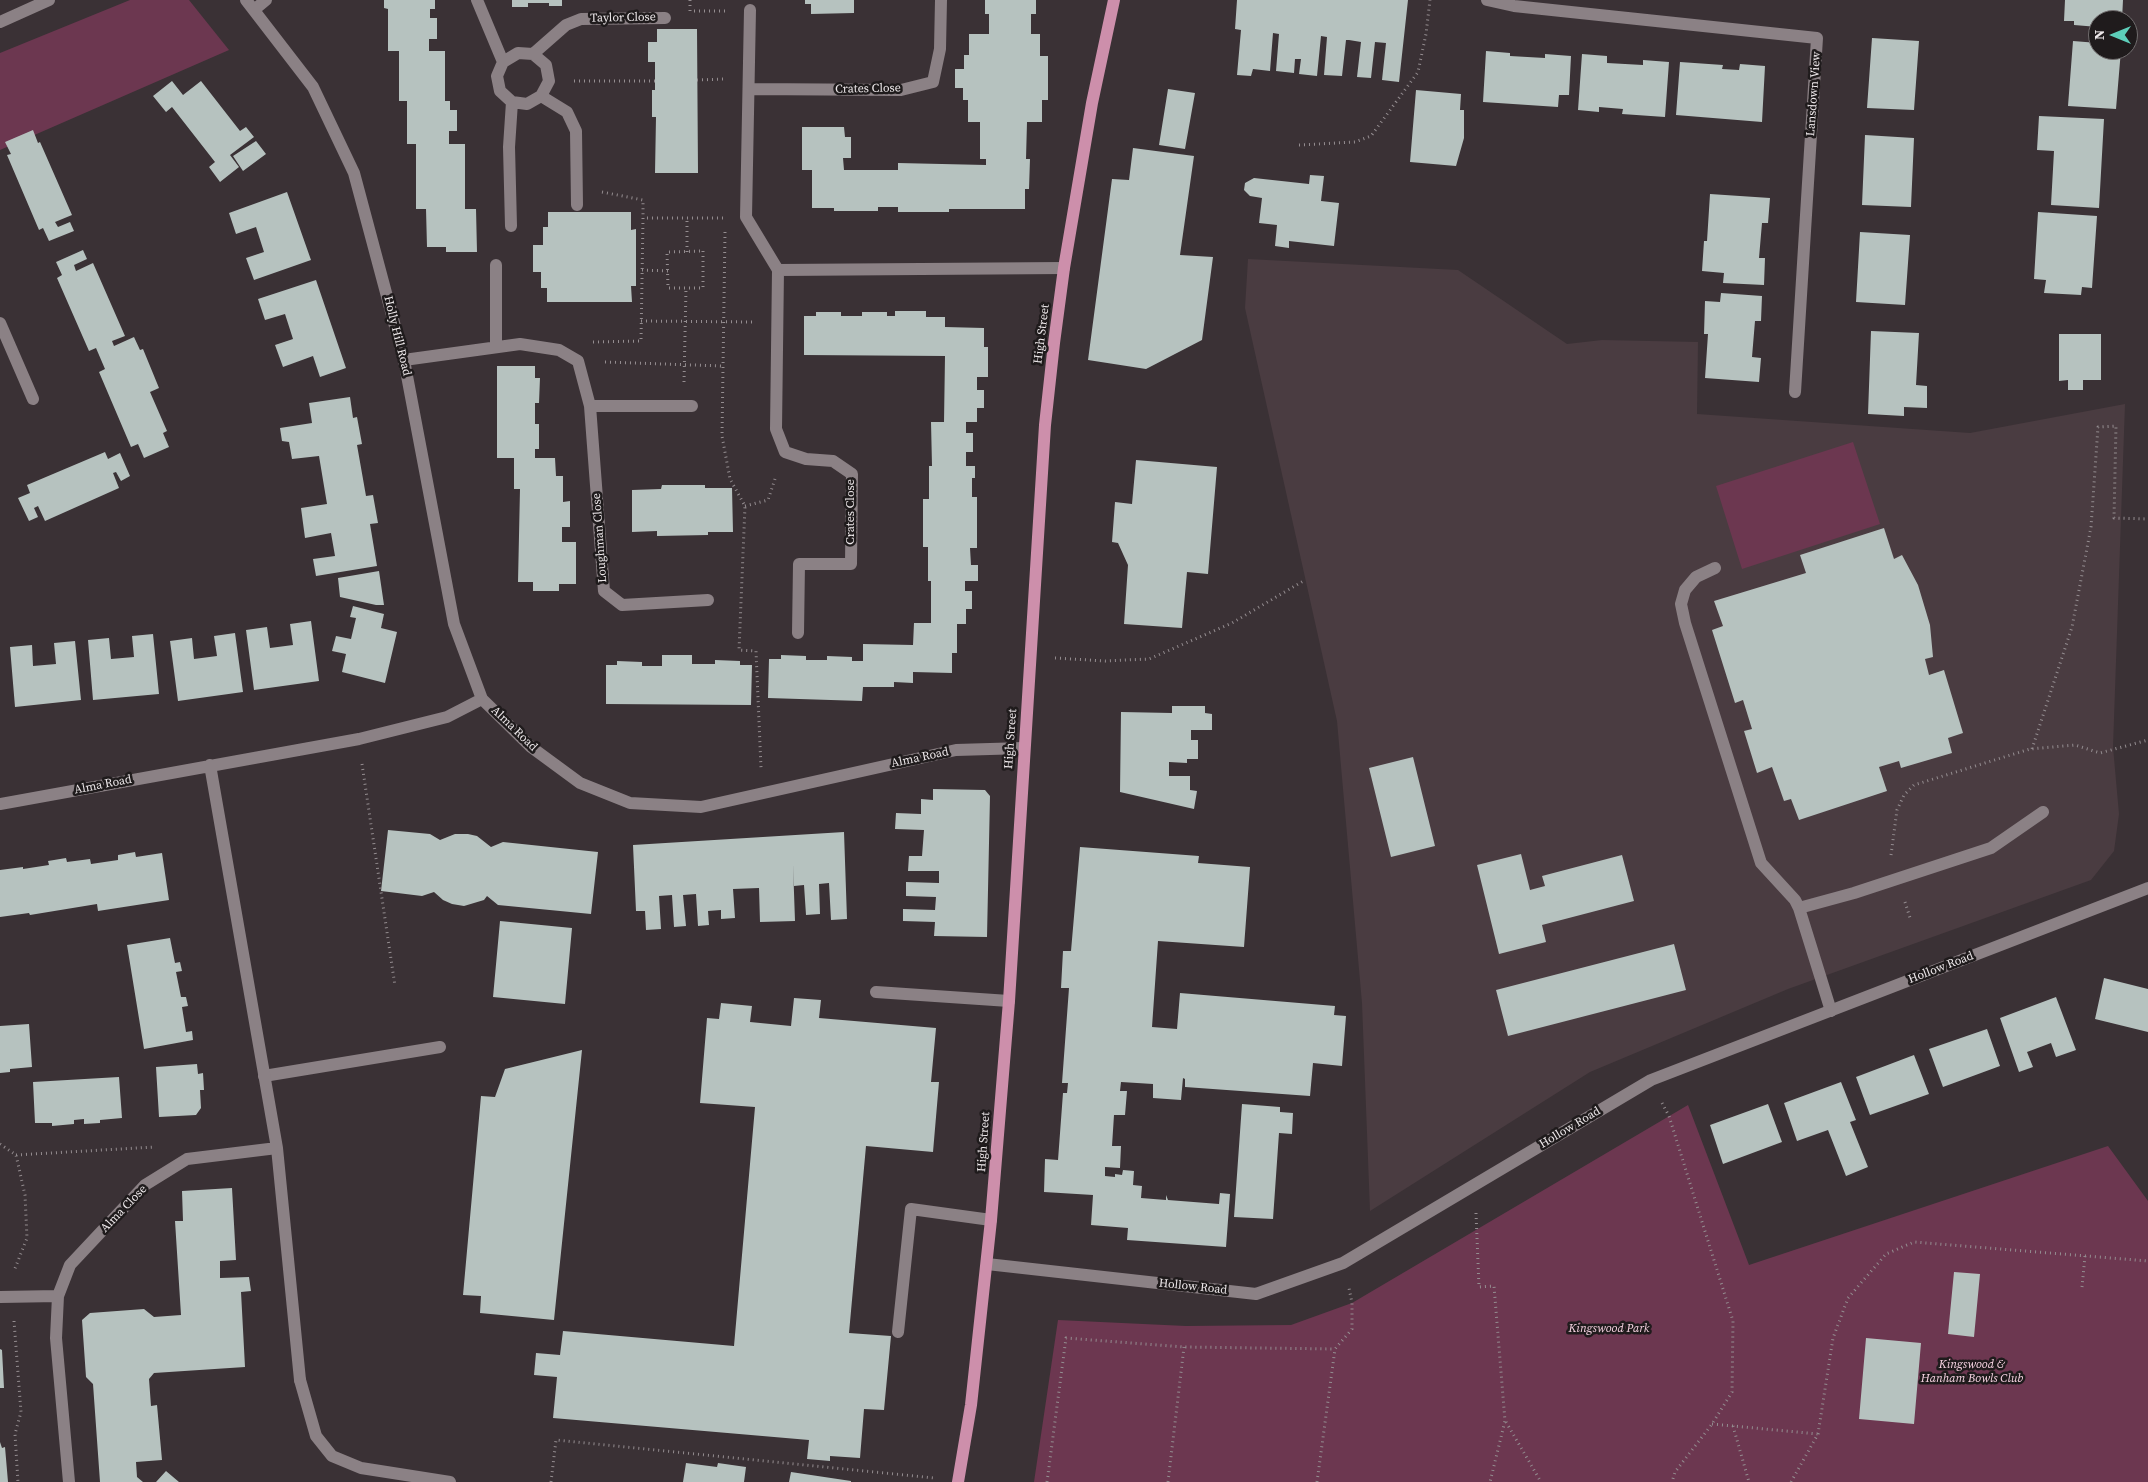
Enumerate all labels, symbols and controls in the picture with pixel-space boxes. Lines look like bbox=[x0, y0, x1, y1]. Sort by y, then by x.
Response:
street label: Taylor Close bbox=[590, 10, 656, 26]
north arrow bbox=[2088, 10, 2138, 60]
text: N bbox=[2089, 30, 2109, 40]
street label: Lansdown View bbox=[1804, 51, 1824, 137]
street label: Crates Close bbox=[835, 81, 901, 97]
street label: Holly Hill Road bbox=[380, 295, 414, 377]
street label: High Street bbox=[1031, 303, 1053, 365]
street label: Crates Close bbox=[844, 479, 858, 545]
street label: Loughman Close bbox=[590, 493, 610, 583]
street label: Alma Road bbox=[488, 704, 540, 754]
street label: High Street bbox=[1002, 708, 1020, 770]
street label: Alma Road bbox=[890, 745, 950, 771]
street label: Alma Road bbox=[73, 772, 133, 798]
street label: Hollow Road bbox=[1906, 949, 1976, 987]
street label: Hollow Road bbox=[1537, 1104, 1603, 1152]
street label: High Street bbox=[975, 1111, 993, 1173]
street label: Alma Close bbox=[98, 1182, 150, 1236]
street label: Hollow Road bbox=[1158, 1276, 1228, 1298]
park label: Kingswood Park bbox=[1569, 1322, 1649, 1336]
park label: Kingswood & Hanham Bowls Club bbox=[1921, 1358, 2023, 1386]

